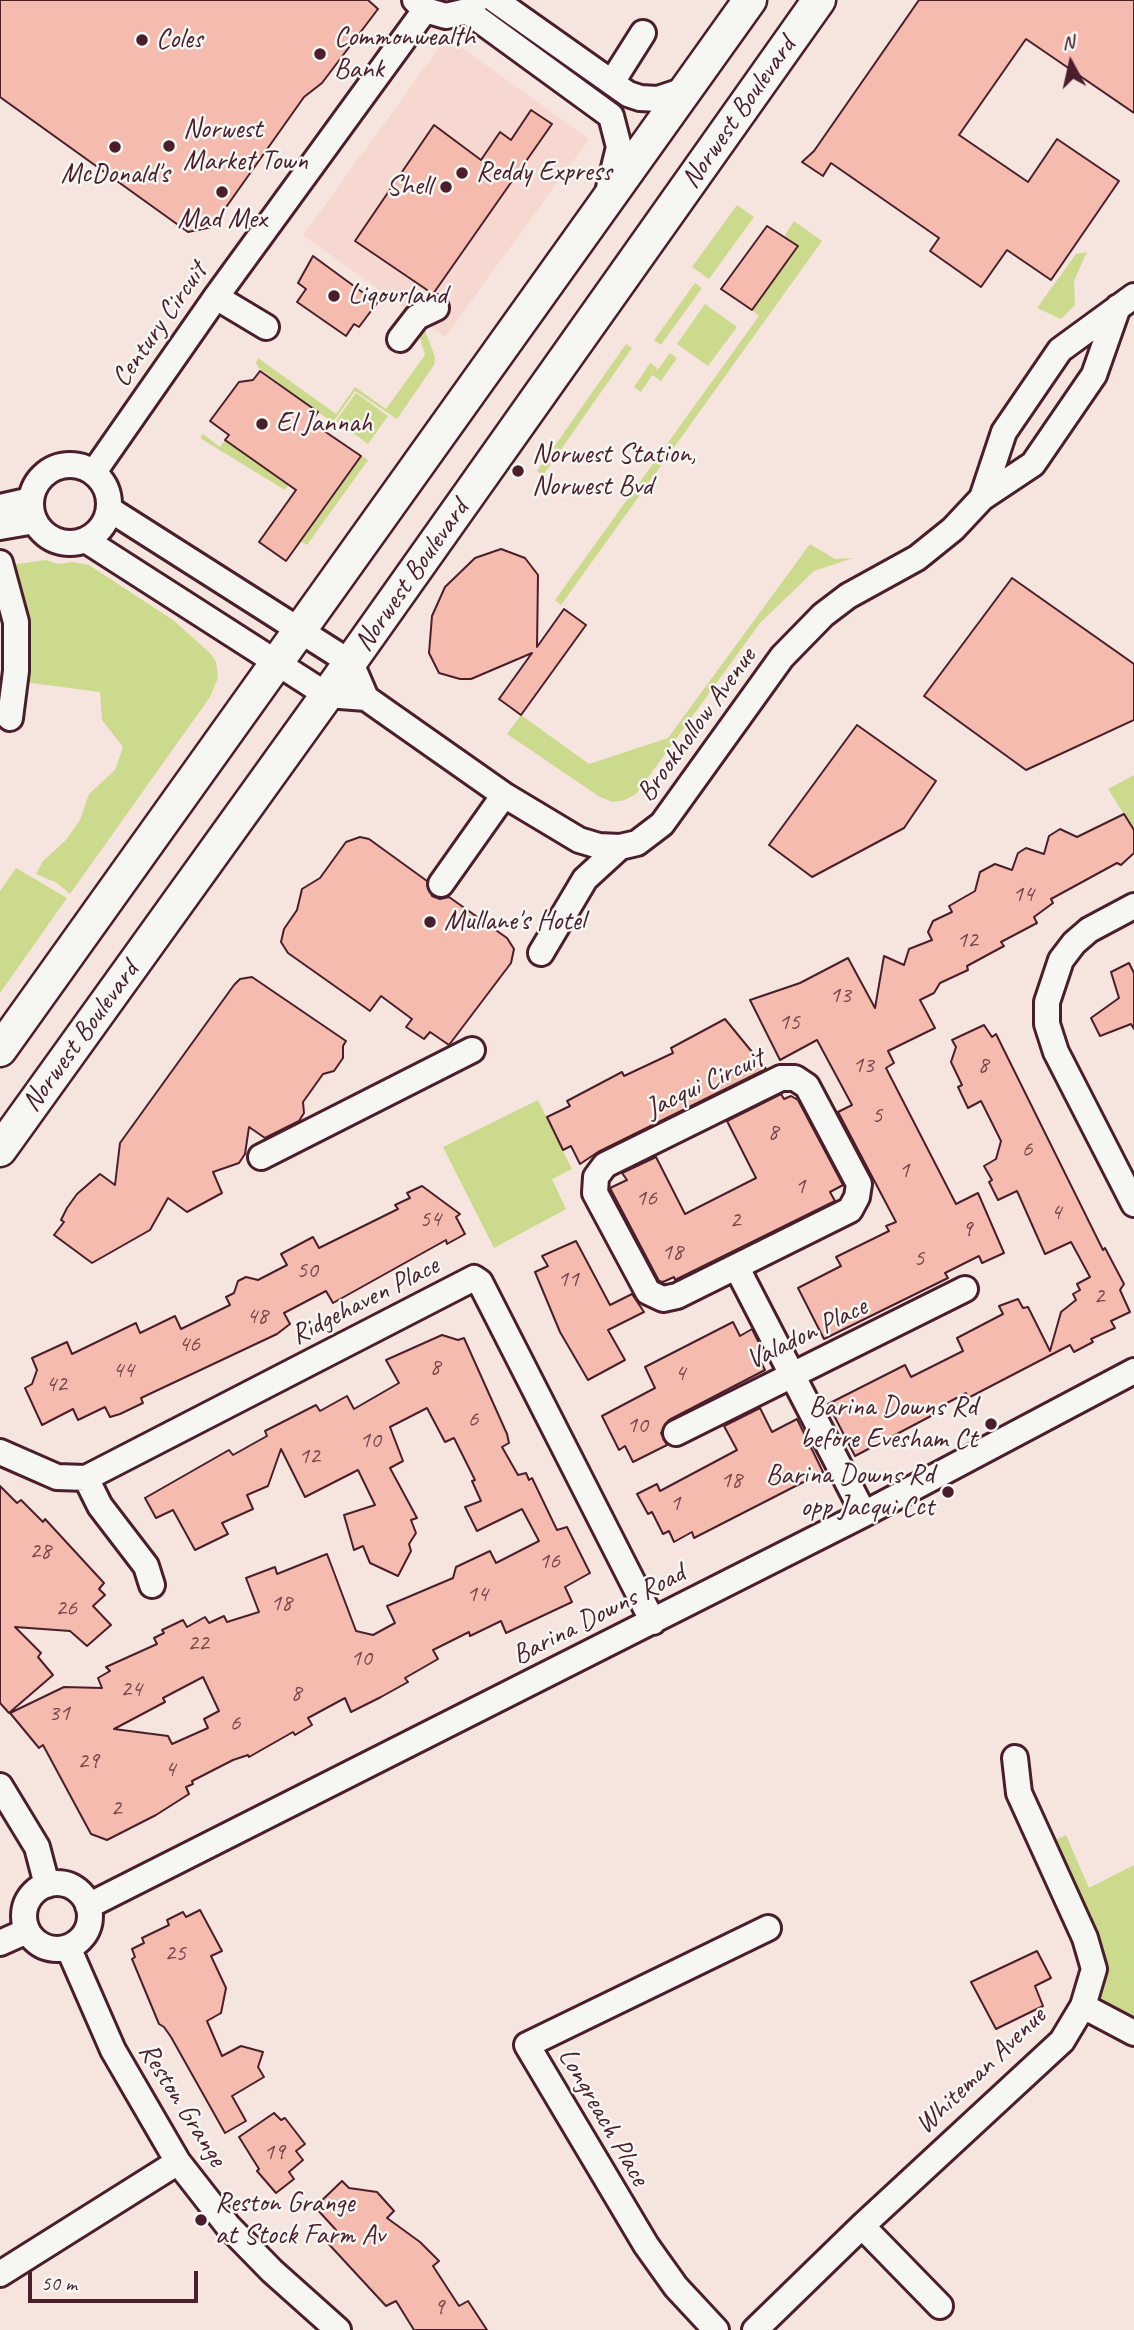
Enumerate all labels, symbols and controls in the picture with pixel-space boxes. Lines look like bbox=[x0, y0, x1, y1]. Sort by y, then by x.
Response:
place label: Commonwealth Bank bbox=[334, 21, 475, 87]
place label: Coles bbox=[156, 23, 202, 57]
north arrow bbox=[1036, 28, 1106, 98]
text: N bbox=[1061, 30, 1076, 55]
street label: Norwest Boulevard bbox=[674, 31, 804, 195]
marker: Coles bbox=[134, 32, 150, 48]
marker: Commonwealth Bank bbox=[312, 46, 328, 62]
place label: Norwest Market Town bbox=[183, 113, 308, 179]
marker: Norwest Market Town bbox=[161, 138, 177, 154]
marker: McDonald's bbox=[107, 139, 123, 155]
place label: Reddy Express bbox=[476, 156, 612, 190]
place label: McDonald's bbox=[61, 158, 169, 192]
marker: Reddy Express bbox=[454, 165, 470, 181]
place label: Shell bbox=[386, 170, 432, 204]
marker: Shell bbox=[438, 179, 454, 195]
marker: Mad Mex bbox=[214, 184, 230, 200]
place label: Mad Mex bbox=[177, 203, 267, 237]
street label: Century Circuit bbox=[105, 256, 215, 394]
place label: Liqourland bbox=[348, 279, 447, 313]
marker: Liqourland bbox=[326, 288, 342, 304]
place label: El Jannah bbox=[276, 407, 372, 441]
marker: El Jannah bbox=[254, 416, 270, 432]
place label: Norwest Station, Norwest Bvd bbox=[532, 438, 696, 504]
marker: Norwest Station, Norwest Bvd bbox=[510, 463, 526, 479]
street label: Norwest Boulevard bbox=[347, 494, 477, 658]
street label: Brookhollow Avenue bbox=[630, 641, 764, 809]
house number: 14 bbox=[1012, 881, 1034, 909]
place label: Mullane's Hotel bbox=[444, 905, 585, 939]
marker: Mullane's Hotel bbox=[422, 914, 438, 930]
house number: 12 bbox=[956, 927, 978, 955]
street label: Norwest Boulevard bbox=[15, 955, 147, 1119]
house number: 13 bbox=[829, 982, 851, 1010]
house number: 15 bbox=[778, 1009, 800, 1037]
street label: Jacqui Circuit bbox=[641, 1042, 769, 1126]
house number: 13 bbox=[852, 1052, 874, 1080]
house number: 8 bbox=[978, 1052, 988, 1080]
house number: 5 bbox=[872, 1102, 882, 1130]
house number: 8 bbox=[768, 1119, 778, 1147]
house number: 6 bbox=[1022, 1136, 1032, 1164]
house number: 1 bbox=[899, 1157, 909, 1185]
house number: 1 bbox=[795, 1173, 805, 1201]
house number: 16 bbox=[635, 1185, 657, 1213]
house number: 4 bbox=[1051, 1199, 1061, 1227]
house number: 54 bbox=[419, 1206, 441, 1234]
house number: 2 bbox=[730, 1207, 740, 1235]
house number: 9 bbox=[962, 1216, 972, 1244]
house number: 18 bbox=[661, 1239, 683, 1267]
house number: 5 bbox=[914, 1245, 924, 1273]
street label: Ridgehaven Place bbox=[285, 1249, 445, 1353]
house number: 50 bbox=[296, 1257, 318, 1285]
house number: 11 bbox=[557, 1266, 579, 1294]
house number: 2 bbox=[1094, 1283, 1104, 1311]
street label: Valadon Place bbox=[741, 1290, 873, 1378]
house number: 48 bbox=[246, 1303, 268, 1331]
house number: 46 bbox=[178, 1331, 200, 1359]
house number: 8 bbox=[430, 1354, 440, 1382]
house number: 44 bbox=[112, 1357, 134, 1385]
house number: 4 bbox=[675, 1360, 685, 1388]
house number: 42 bbox=[45, 1371, 67, 1399]
place label: Barina Downs Rd before Evesham Ct bbox=[800, 1391, 977, 1457]
house number: 6 bbox=[468, 1406, 478, 1434]
house number: 10 bbox=[626, 1412, 648, 1440]
marker: Barina Downs Rd before Evesham Ct bbox=[983, 1416, 999, 1432]
house number: 10 bbox=[359, 1427, 381, 1455]
house number: 12 bbox=[298, 1443, 320, 1471]
place label: Barina Downs Rd opp Jacqui Cct bbox=[766, 1459, 934, 1525]
house number: 18 bbox=[720, 1467, 742, 1495]
marker: Barina Downs Rd opp Jacqui Cct bbox=[940, 1484, 956, 1500]
house number: 1 bbox=[670, 1490, 680, 1518]
house number: 28 bbox=[29, 1538, 51, 1566]
house number: 16 bbox=[538, 1548, 560, 1576]
street label: Barina Downs Road bbox=[507, 1557, 691, 1673]
house number: 14 bbox=[466, 1581, 488, 1609]
house number: 18 bbox=[270, 1590, 292, 1618]
house number: 26 bbox=[55, 1595, 77, 1623]
house number: 22 bbox=[187, 1630, 209, 1658]
house number: 10 bbox=[350, 1645, 372, 1673]
house number: 24 bbox=[120, 1676, 142, 1704]
house number: 8 bbox=[291, 1680, 301, 1708]
house number: 31 bbox=[48, 1700, 70, 1728]
house number: 6 bbox=[230, 1710, 240, 1738]
house number: 29 bbox=[77, 1748, 99, 1776]
house number: 4 bbox=[165, 1756, 175, 1784]
house number: 2 bbox=[111, 1795, 121, 1823]
house number: 25 bbox=[164, 1940, 186, 1968]
street label: Whiteman Avenue bbox=[909, 2000, 1053, 2142]
street label: Reston Grange bbox=[131, 2037, 233, 2173]
street label: Longreach Place bbox=[550, 2042, 656, 2192]
house number: 19 bbox=[263, 2139, 285, 2167]
place label: Reston Grange at Stock Farm Av bbox=[215, 2187, 385, 2253]
marker: Reston Grange at Stock Farm Av bbox=[193, 2212, 209, 2228]
scale bar bbox=[32, 2256, 201, 2300]
text: 50 m bbox=[41, 2270, 77, 2296]
house number: 9 bbox=[434, 2294, 444, 2322]

